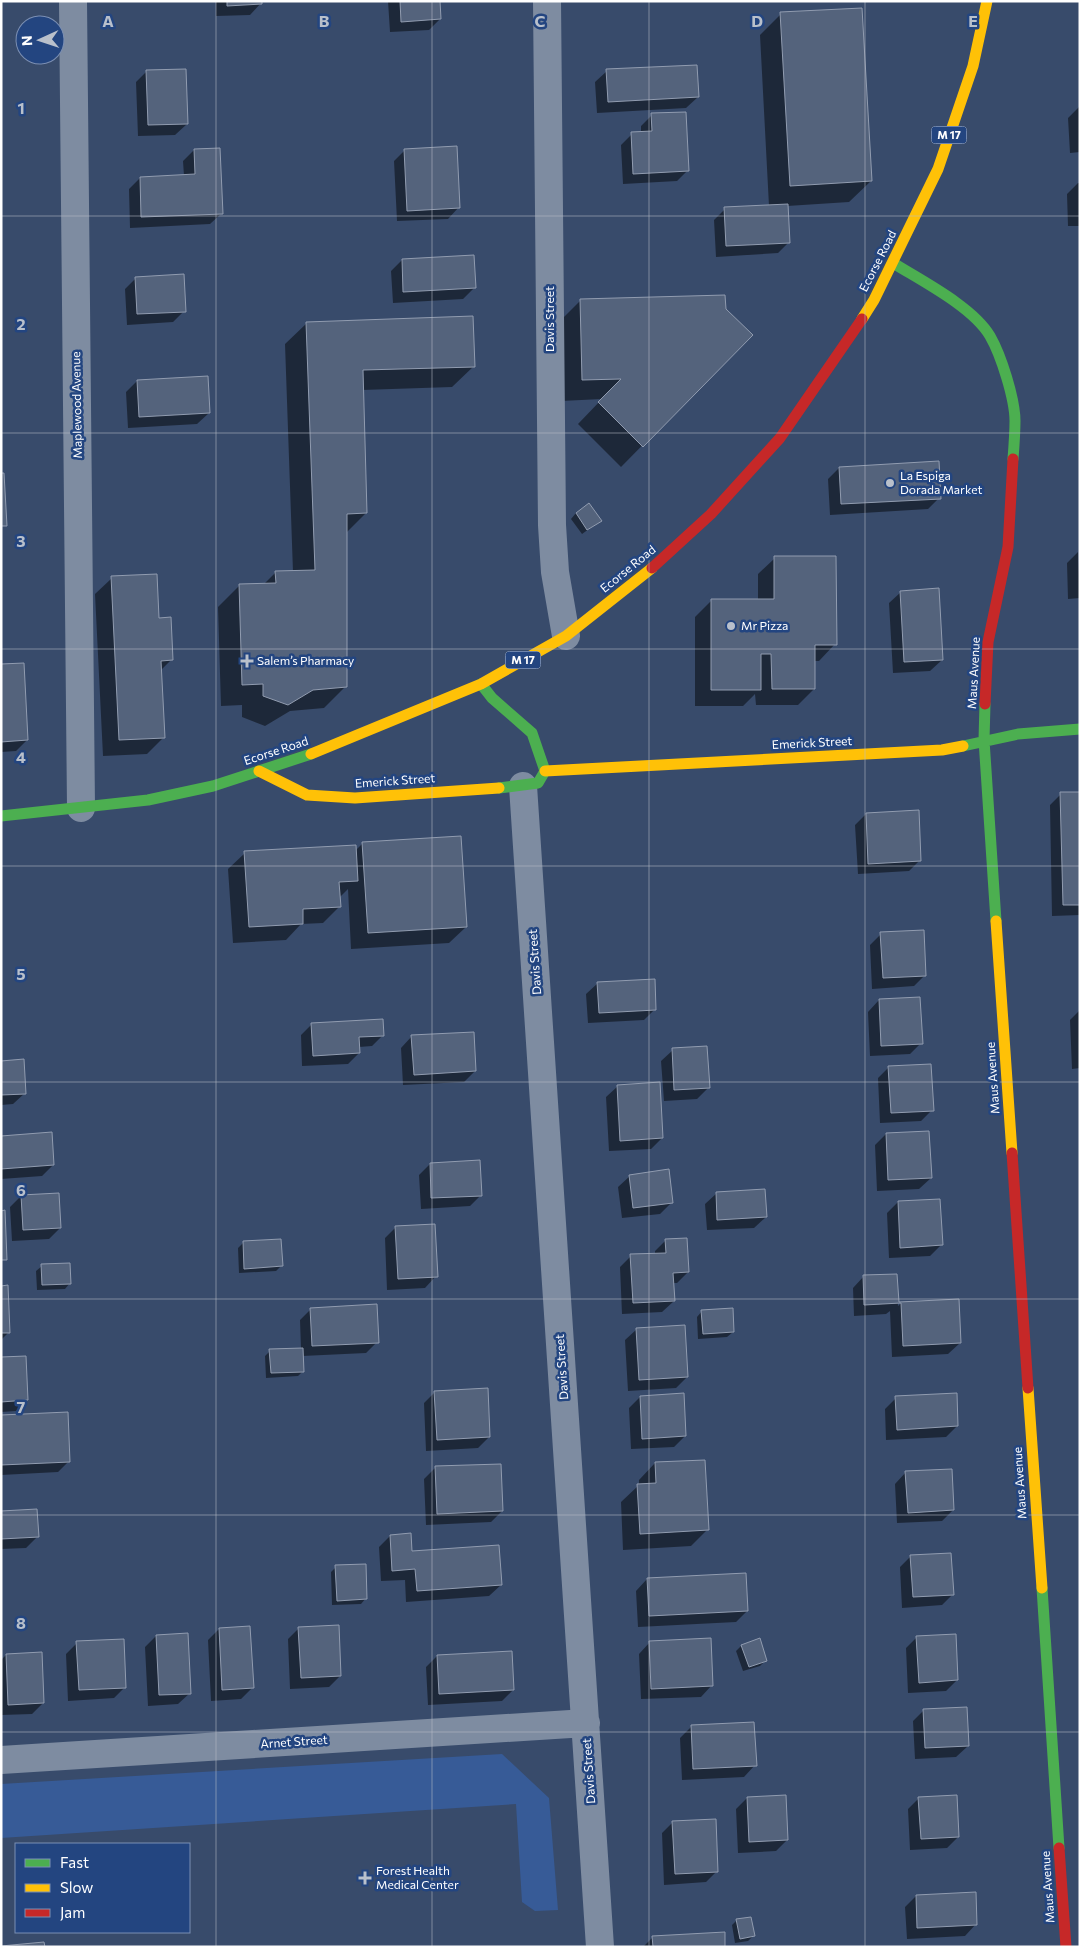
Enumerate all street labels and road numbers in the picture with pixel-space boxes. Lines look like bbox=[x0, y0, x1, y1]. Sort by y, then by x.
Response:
road number: M 17 bbox=[932, 126, 966, 144]
street label: Ecorse Road bbox=[856, 227, 899, 294]
street label: Davis Street bbox=[542, 286, 556, 352]
street label: Maplewood Avenue bbox=[68, 351, 84, 459]
street label: Ecorse Road bbox=[597, 542, 658, 595]
street label: Maus Avenue bbox=[964, 637, 982, 709]
road number: M 17 bbox=[506, 652, 540, 668]
street label: Ecorse Road bbox=[242, 733, 310, 767]
street label: Emerick Street bbox=[771, 733, 853, 751]
street label: Emerick Street bbox=[354, 770, 436, 790]
street label: Davis Street bbox=[525, 929, 543, 995]
street label: Maus Avenue bbox=[983, 1042, 1002, 1115]
street label: Davis Street bbox=[552, 1334, 570, 1400]
street label: Maus Avenue bbox=[1010, 1447, 1029, 1520]
street label: Arnet Street bbox=[260, 1732, 328, 1750]
street label: Davis Street bbox=[579, 1738, 597, 1804]
street label: Maus Avenue bbox=[1038, 1851, 1057, 1924]

